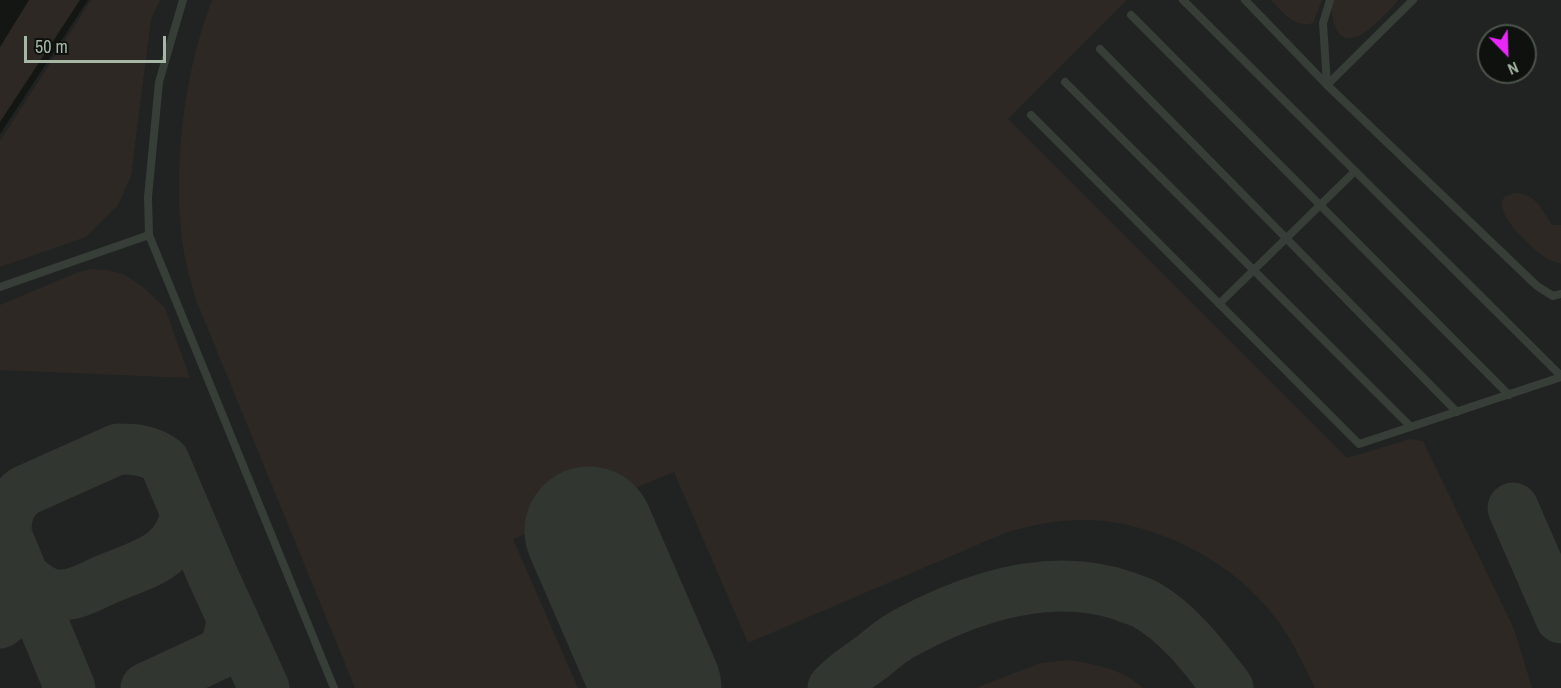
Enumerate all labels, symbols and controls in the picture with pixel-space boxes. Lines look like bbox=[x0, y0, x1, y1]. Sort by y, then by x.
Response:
scale bar bbox=[27, 24, 170, 62]
north arrow bbox=[1477, 24, 1537, 84]
text: 50 m bbox=[35, 34, 68, 59]
text: N bbox=[1505, 57, 1522, 81]

